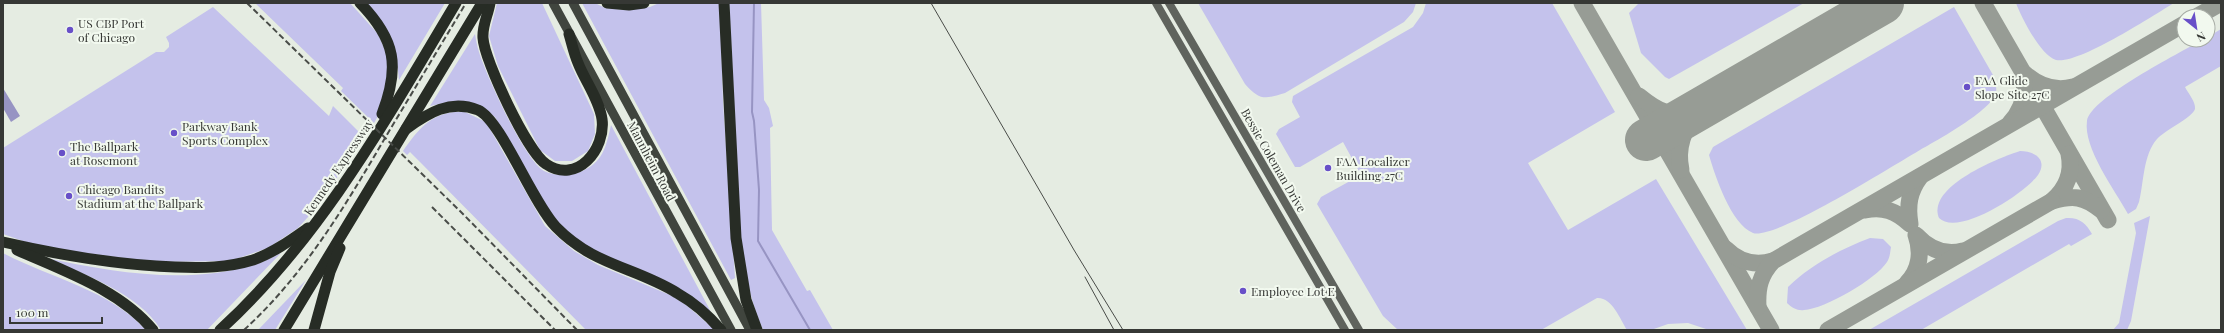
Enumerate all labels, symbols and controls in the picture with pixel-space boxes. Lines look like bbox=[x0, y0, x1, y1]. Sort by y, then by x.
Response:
north arrow bbox=[2176, 8, 2216, 48]
place label: US CBP Port of Chicago bbox=[78, 15, 145, 45]
marker: US CBP Port of Chicago bbox=[65, 25, 75, 35]
text: N bbox=[2194, 29, 2208, 46]
place label: FAA Glide Slope Site 27C bbox=[1975, 72, 2050, 102]
marker: FAA Glide Slope Site 27C bbox=[1962, 82, 1972, 92]
street label: Bessie Coleman Drive bbox=[1238, 105, 1310, 215]
street label: Kennedy Expressway bbox=[300, 115, 376, 219]
place label: Parkway Bank Sports Complex bbox=[182, 118, 269, 148]
street label: Mannheim Road bbox=[624, 118, 680, 204]
marker: Parkway Bank Sports Complex bbox=[169, 128, 179, 138]
place label: The Ballpark at Rosemont bbox=[70, 138, 139, 168]
marker: The Ballpark at Rosemont bbox=[57, 148, 67, 158]
place label: FAA Localizer Building 27C bbox=[1336, 153, 1411, 183]
marker: FAA Localizer Building 27C bbox=[1323, 163, 1333, 173]
place label: Chicago Bandits Stadium at the Ballpark bbox=[77, 181, 203, 211]
marker: Chicago Bandits Stadium at the Ballpark bbox=[64, 191, 74, 201]
place label: Employee Lot E bbox=[1251, 283, 1335, 299]
marker: Employee Lot E bbox=[1238, 286, 1248, 296]
scale bar bbox=[10, 299, 102, 325]
text: 100 m bbox=[16, 304, 49, 320]

